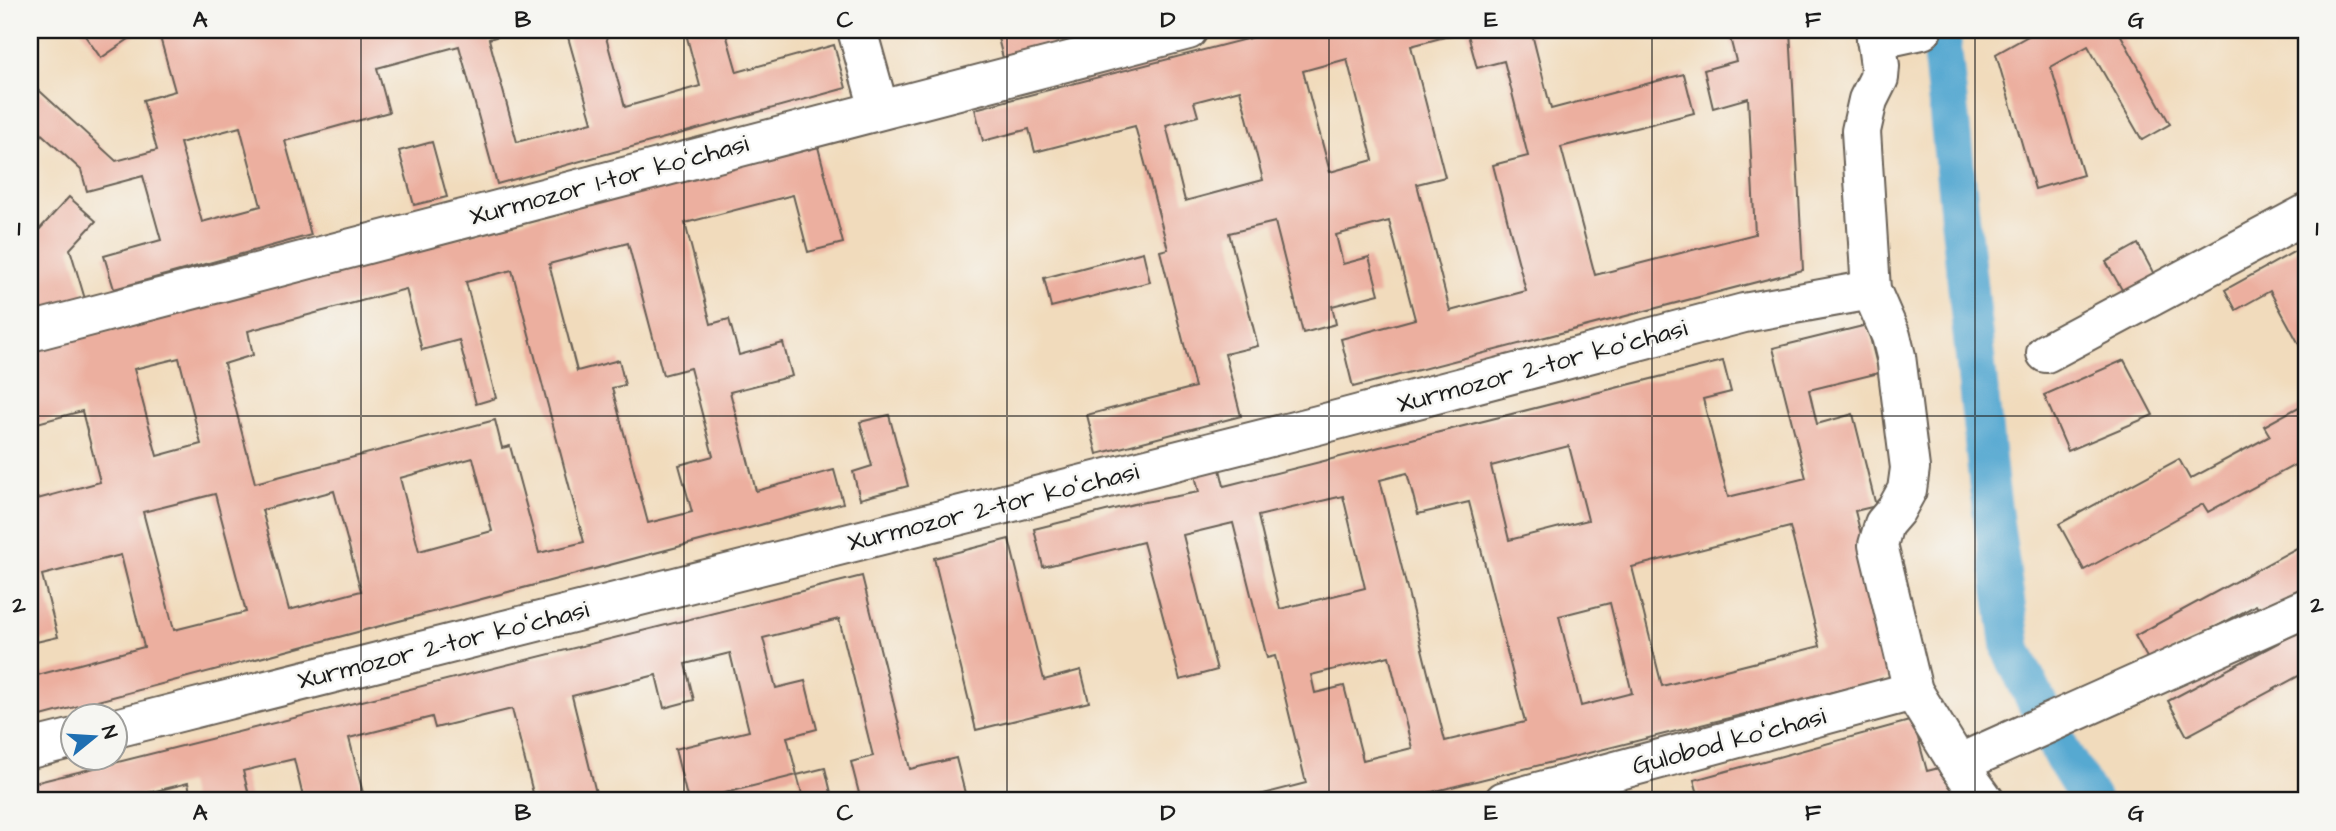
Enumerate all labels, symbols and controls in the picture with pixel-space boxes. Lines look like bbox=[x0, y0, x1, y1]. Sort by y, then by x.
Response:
text: A bbox=[193, 4, 208, 36]
text: B bbox=[515, 4, 532, 36]
text: C bbox=[837, 4, 854, 36]
text: D bbox=[1161, 4, 1176, 36]
text: E bbox=[1484, 4, 1498, 36]
text: F bbox=[1805, 4, 1822, 36]
text: G bbox=[2128, 4, 2144, 36]
street label: Xurmozor 1-tor koʻchasi bbox=[466, 125, 753, 235]
text: 1 bbox=[18, 212, 21, 244]
text: 1 bbox=[2316, 212, 2319, 244]
street label: Xurmozor 2-tor koʻchasi bbox=[1393, 310, 1691, 422]
street label: Xurmozor 2-tor koʻchasi bbox=[844, 453, 1142, 561]
text: 2 bbox=[11, 589, 26, 621]
text: 2 bbox=[2309, 589, 2324, 621]
street label: Xurmozor 2-tor koʻchasi bbox=[294, 591, 592, 699]
street label: Gulobod koʻchasi bbox=[1628, 698, 1830, 784]
north arrow bbox=[60, 702, 130, 772]
text: N bbox=[94, 722, 123, 742]
text: A bbox=[193, 797, 208, 829]
text: B bbox=[515, 797, 532, 829]
text: C bbox=[837, 797, 854, 829]
text: D bbox=[1161, 797, 1176, 829]
text: E bbox=[1484, 797, 1498, 829]
text: F bbox=[1805, 797, 1822, 829]
text: G bbox=[2128, 797, 2144, 829]

